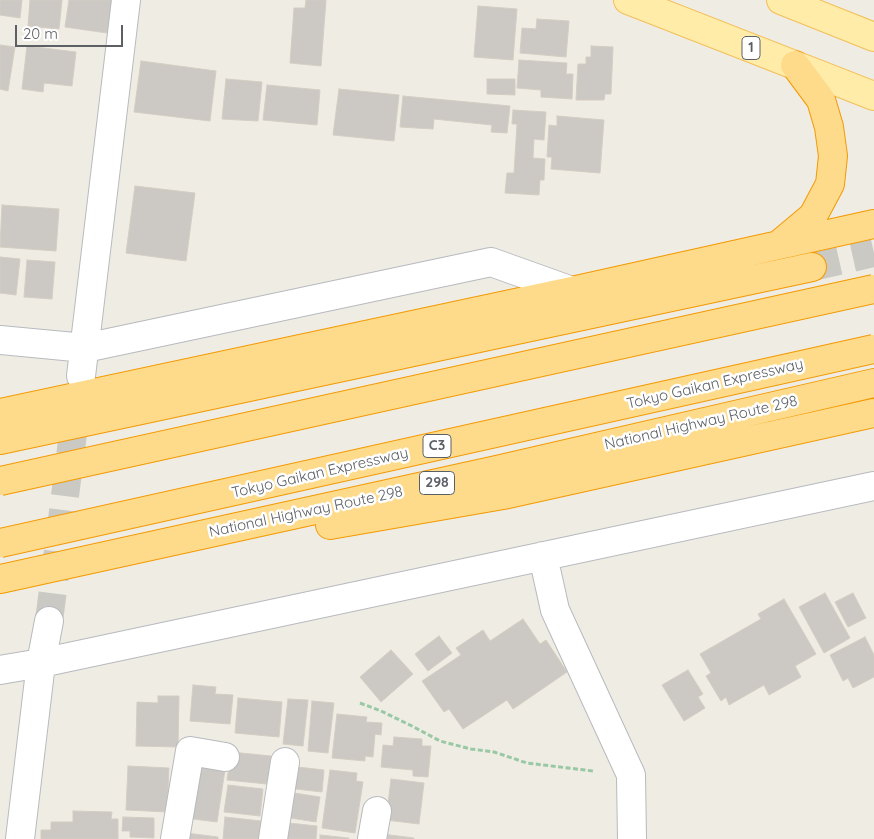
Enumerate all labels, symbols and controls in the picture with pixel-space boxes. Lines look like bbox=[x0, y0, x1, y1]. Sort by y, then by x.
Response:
scale bar bbox=[18, 15, 125, 47]
text: 20 m bbox=[23, 24, 58, 43]
road number: 1 bbox=[742, 36, 760, 59]
street label: Tokyo Gaikan Expressway bbox=[625, 355, 805, 413]
street label: National Highway Route 298 bbox=[603, 392, 799, 454]
road number: C3 bbox=[423, 434, 451, 458]
street label: Tokyo Gaikan Expressway bbox=[230, 444, 410, 502]
road number: 298 bbox=[420, 472, 454, 494]
street label: National Highway Route 298 bbox=[208, 483, 404, 541]

